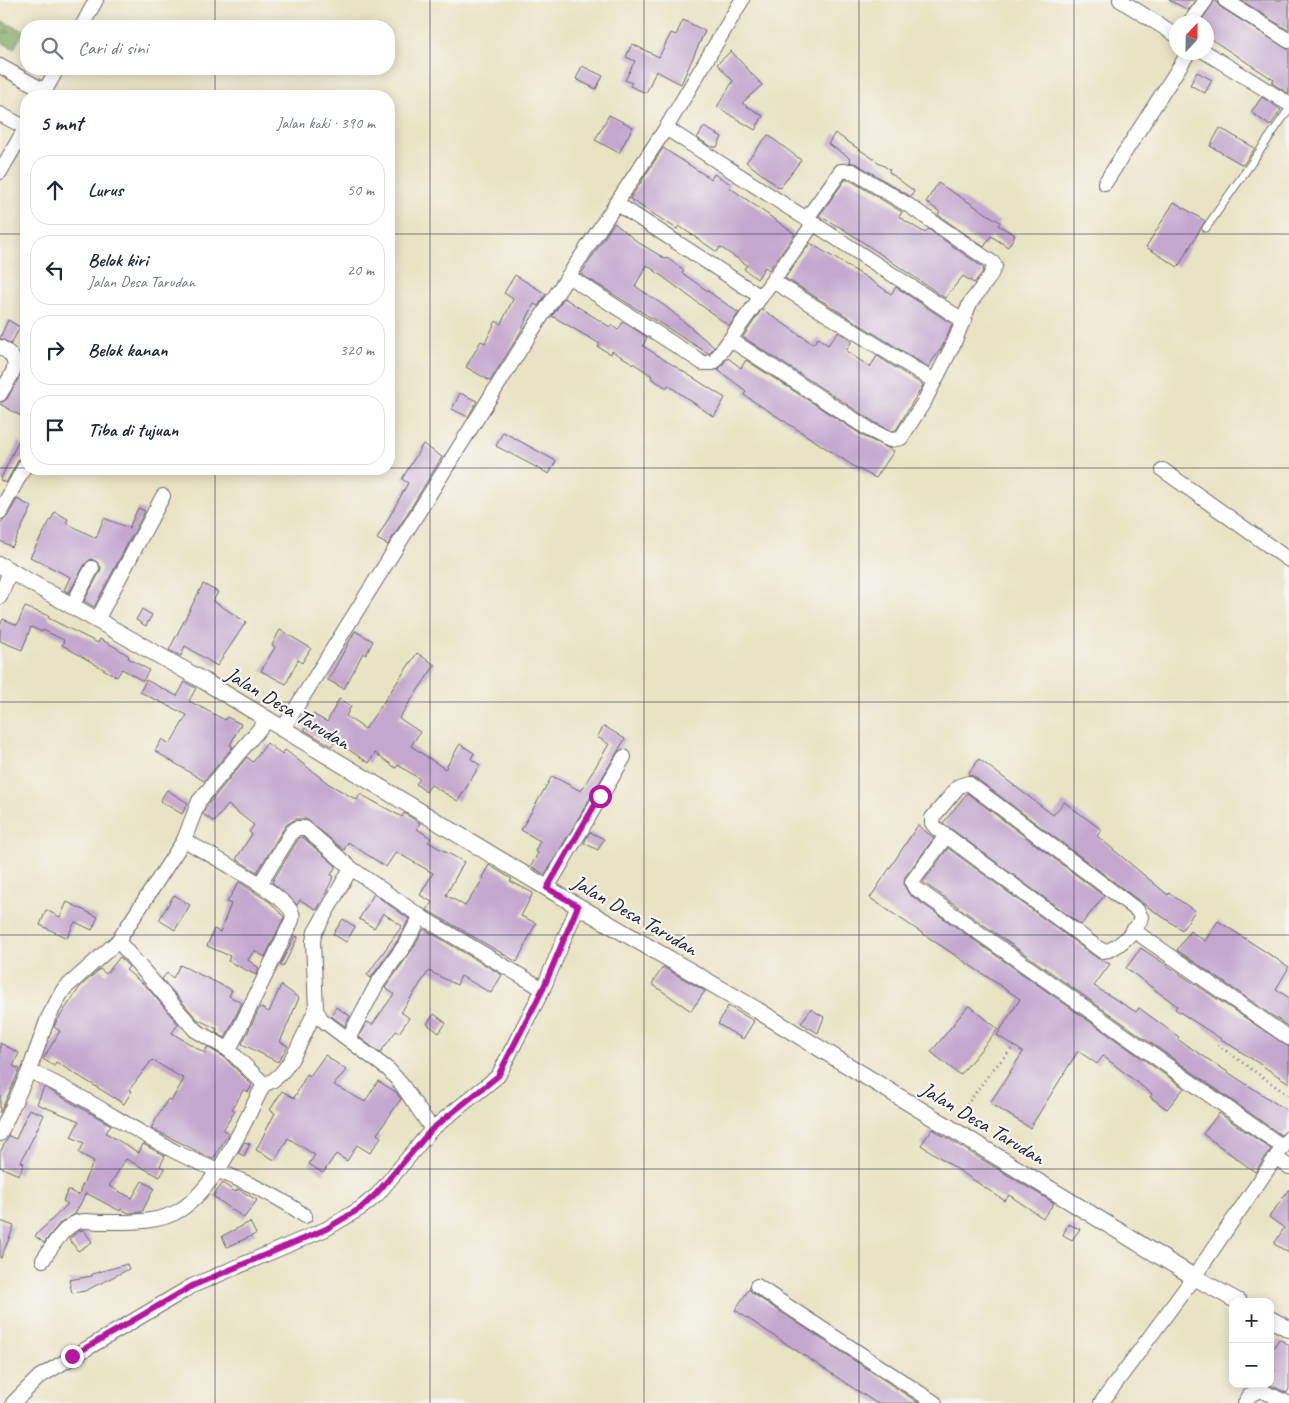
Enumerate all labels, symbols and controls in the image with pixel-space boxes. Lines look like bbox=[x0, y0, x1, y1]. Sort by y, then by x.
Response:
north arrow bbox=[1169, 15, 1214, 60]
search box bbox=[20, 20, 395, 75]
icon: search bbox=[38, 34, 66, 62]
text: Cari di sini bbox=[78, 36, 148, 60]
text: 5 mnt bbox=[40, 110, 83, 136]
text: Jalan kaki · 390 m bbox=[277, 113, 375, 133]
icon: ahead bbox=[41, 176, 69, 204]
text: Lurus bbox=[88, 178, 123, 202]
text: 50 m bbox=[347, 180, 374, 200]
text: Belok kiri bbox=[88, 248, 148, 272]
icon: left bbox=[41, 256, 69, 284]
text: 20 m bbox=[347, 260, 374, 280]
text: Jalan Desa Tarudan bbox=[88, 272, 195, 292]
icon: right bbox=[41, 336, 69, 364]
text: Belok kanan bbox=[88, 338, 167, 362]
text: 320 m bbox=[340, 340, 374, 360]
icon: arrive bbox=[41, 416, 69, 444]
text: Tiba di tujuan bbox=[88, 418, 178, 442]
street label: Jalan Desa Tarudan bbox=[220, 660, 356, 756]
route start bbox=[589, 785, 612, 808]
street label: Jalan Desa Tarudan bbox=[567, 868, 704, 962]
street label: Jalan Desa Tarudan bbox=[915, 1075, 1051, 1171]
map controls bbox=[1229, 1298, 1274, 1388]
button: + bbox=[1229, 1298, 1274, 1343]
button: − bbox=[1229, 1343, 1274, 1388]
route end bbox=[61, 1345, 84, 1368]

